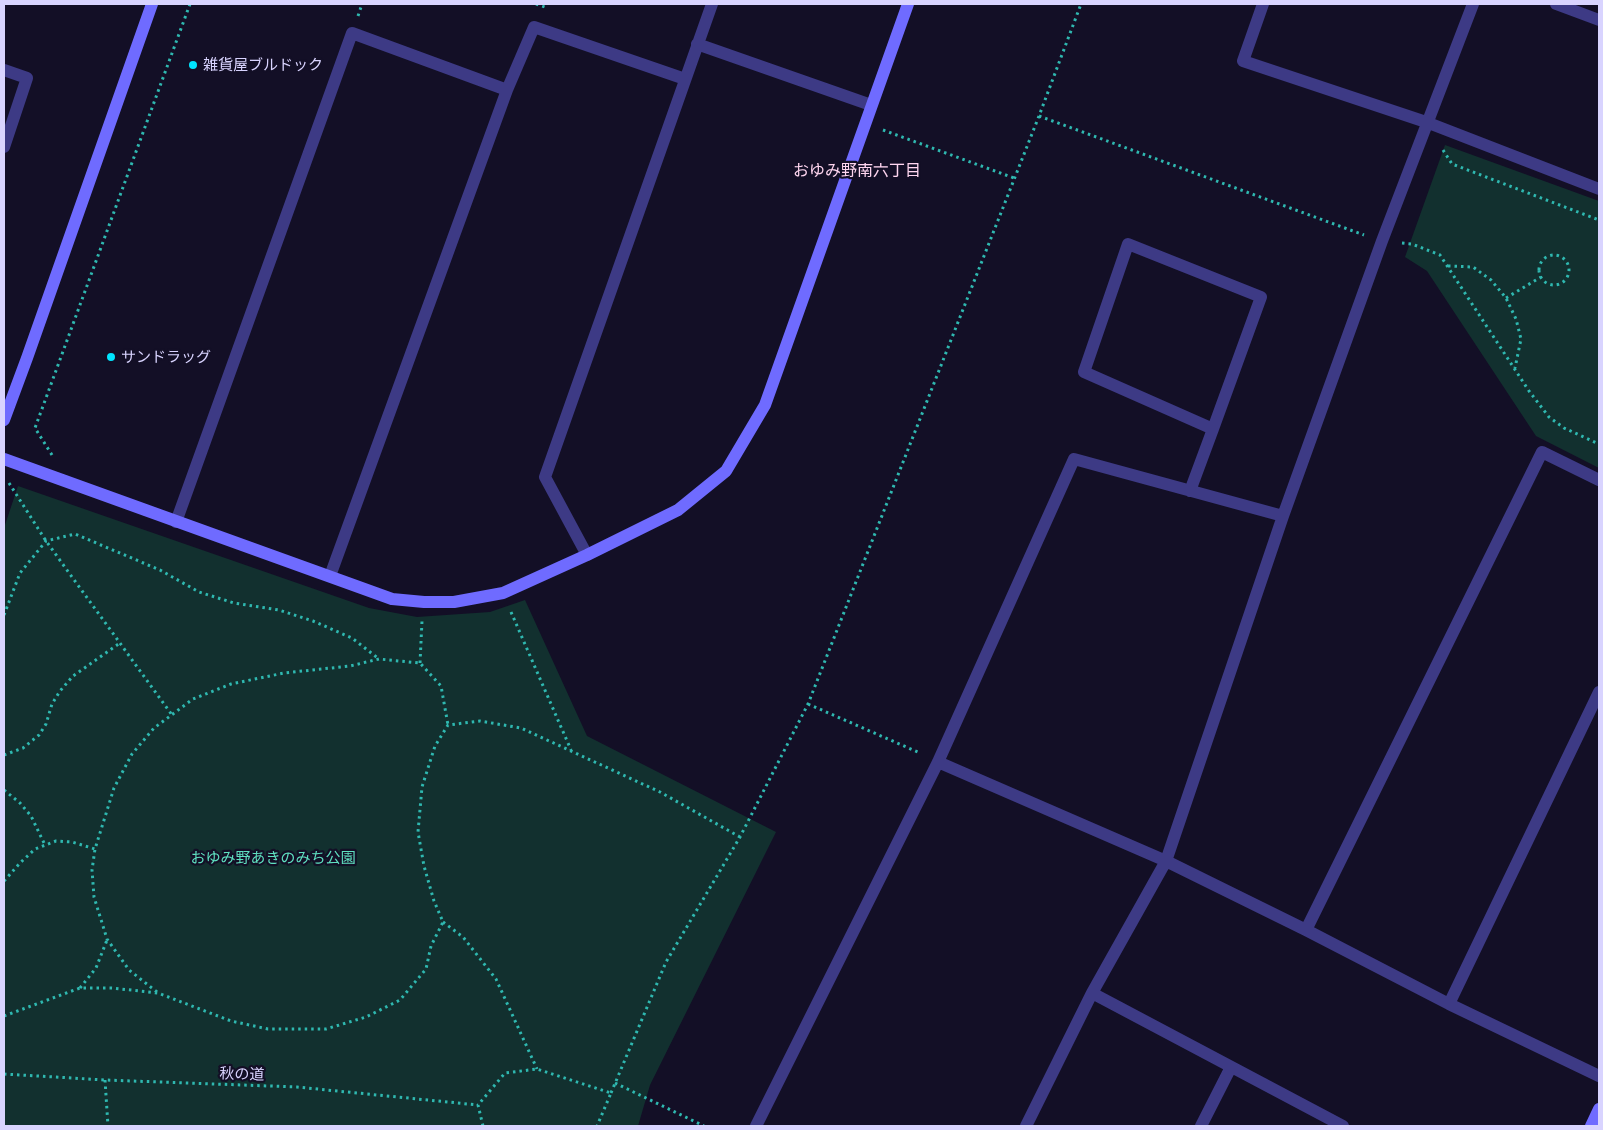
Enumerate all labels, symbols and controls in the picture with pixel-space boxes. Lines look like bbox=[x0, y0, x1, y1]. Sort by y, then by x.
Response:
place label: 雑貨屋ブルドック bbox=[203, 56, 323, 74]
marker: 雑貨屋ブルドック bbox=[187, 59, 199, 71]
district label: おゆみ野南六丁目 bbox=[793, 161, 921, 181]
place label: サンドラッグ bbox=[121, 348, 211, 366]
marker: サンドラッグ bbox=[105, 351, 117, 363]
park label: おゆみ野あきのみち公園 bbox=[191, 849, 355, 867]
street label: 秋の道 bbox=[219, 1064, 265, 1084]

